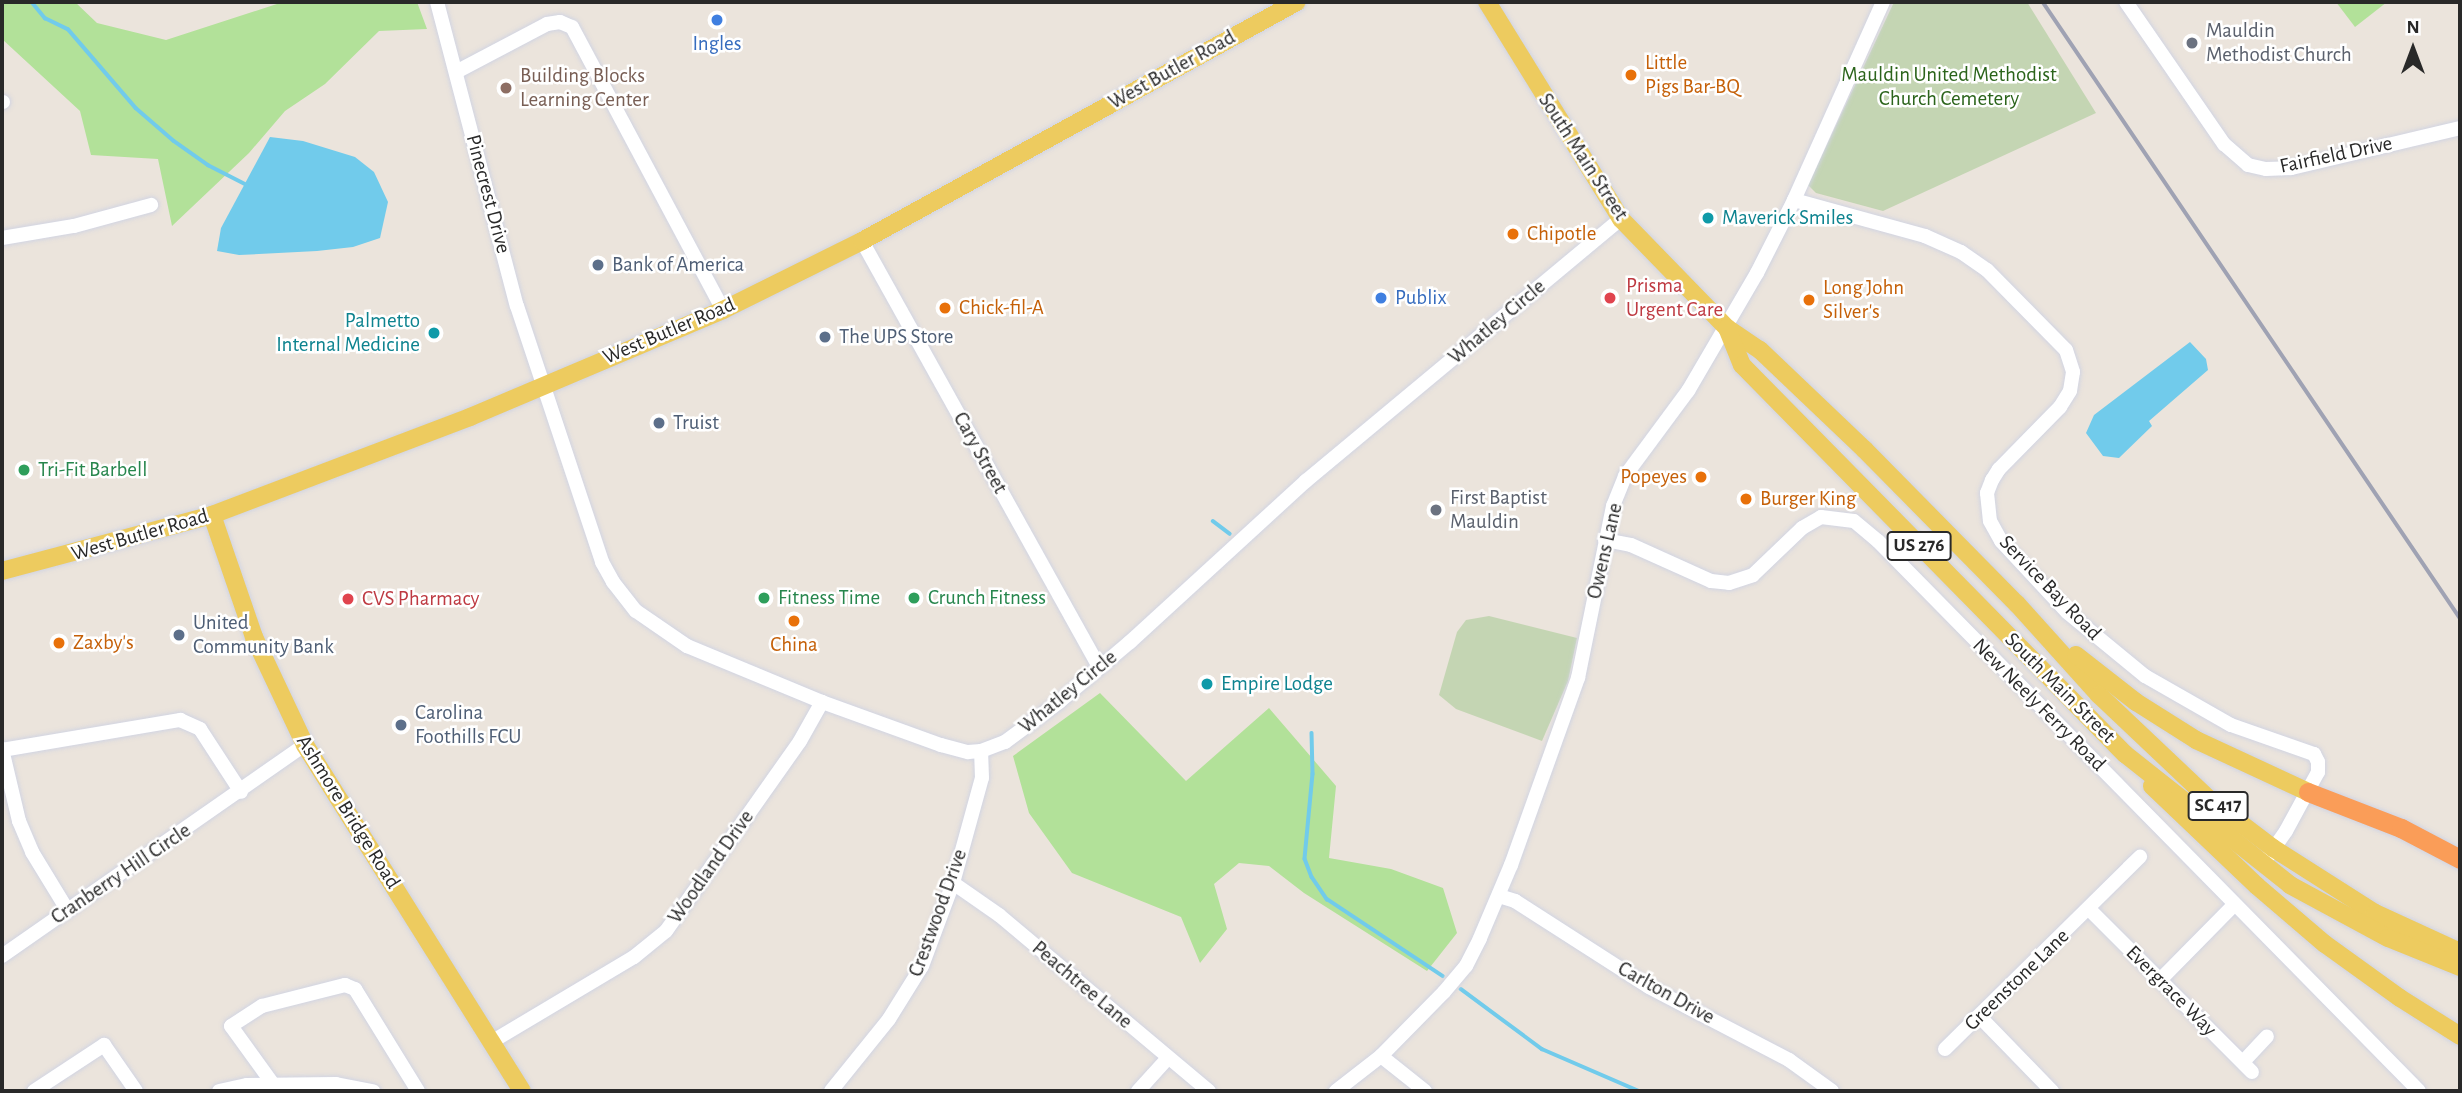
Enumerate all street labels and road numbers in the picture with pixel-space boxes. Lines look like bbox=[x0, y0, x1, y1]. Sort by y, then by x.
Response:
street label: West Butler Road bbox=[1104, 25, 1240, 115]
street label: South Main Street bbox=[1533, 89, 1633, 225]
street label: Fairfield Drive bbox=[2277, 131, 2395, 179]
street label: Pinecrest Drive bbox=[460, 132, 516, 256]
street label: Whatley Circle bbox=[1443, 274, 1551, 370]
street label: West Butler Road bbox=[599, 292, 739, 370]
street label: Cary Street bbox=[947, 408, 1013, 498]
street label: Owens Lane bbox=[1582, 501, 1628, 601]
street label: West Butler Road bbox=[69, 503, 211, 567]
road number: US 276 bbox=[1886, 530, 1952, 562]
street label: Service Bay Road bbox=[1994, 530, 2106, 646]
street label: South Main Street bbox=[1999, 627, 2121, 749]
street label: New Neely Ferry Road bbox=[1967, 633, 2111, 777]
street label: Whatley Circle bbox=[1014, 645, 1122, 739]
street label: Ashmore Bridge Road bbox=[291, 731, 405, 893]
road number: SC 417 bbox=[2186, 790, 2250, 821]
street label: Woodland Drive bbox=[663, 805, 759, 929]
street label: Cranberry Hill Circle bbox=[46, 818, 196, 930]
street label: Crestwood Drive bbox=[903, 846, 973, 980]
street label: Greenstone Lane bbox=[1959, 924, 2075, 1036]
street label: Peachtree Lane bbox=[1027, 936, 1137, 1034]
street label: Evergrace Way bbox=[2120, 940, 2222, 1042]
street label: Carlton Drive bbox=[1613, 956, 1719, 1030]

